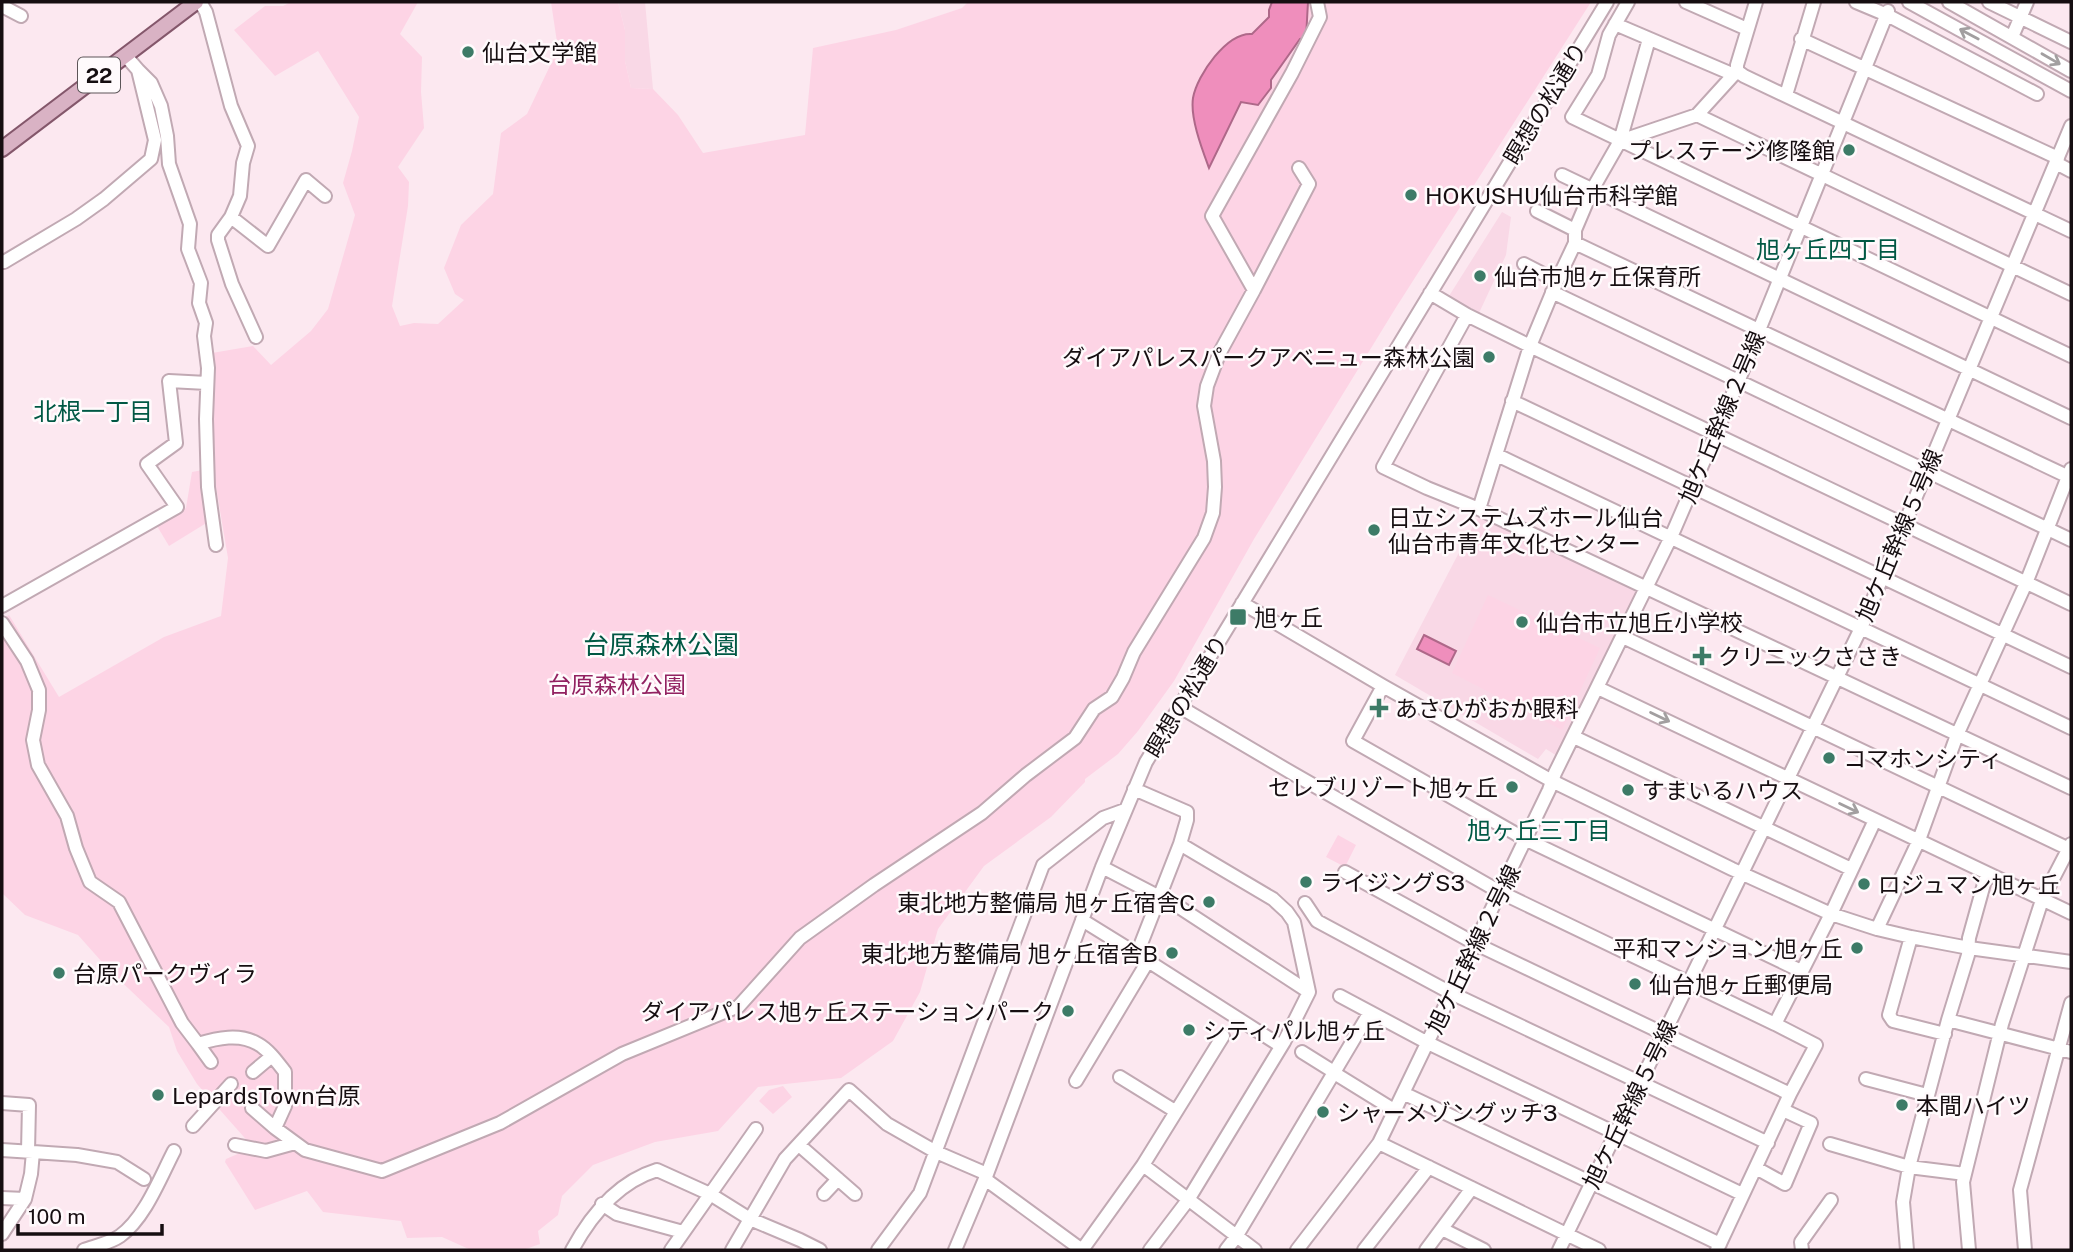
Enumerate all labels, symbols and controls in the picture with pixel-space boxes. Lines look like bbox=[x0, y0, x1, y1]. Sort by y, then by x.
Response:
one-way arrow bbox=[1959, 26, 1980, 40]
street label: 瞑想の松通り bbox=[1498, 37, 1592, 169]
place label: 仙台文学館 bbox=[482, 39, 597, 66]
marker: 仙台文学館 bbox=[460, 44, 476, 60]
one-way arrow bbox=[2041, 53, 2061, 67]
road number: 22 bbox=[78, 57, 120, 92]
place label: プレステージ修隆館 bbox=[1628, 137, 1835, 164]
marker: プレステージ修隆館 bbox=[1841, 142, 1857, 158]
place label: HOKUSHU仙台市科学館 bbox=[1425, 182, 1678, 209]
marker: HOKUSHU仙台市科学館 bbox=[1403, 187, 1419, 203]
district label: 旭ヶ丘四丁目 bbox=[1756, 235, 1900, 263]
place label: 仙台市旭ヶ丘保育所 bbox=[1494, 263, 1701, 290]
marker: 仙台市旭ヶ丘保育所 bbox=[1472, 268, 1488, 284]
street label: 旭ケ丘幹線２号線 bbox=[1674, 327, 1770, 507]
place label: ダイアパレスパークアベニュー森林公園 bbox=[1062, 344, 1475, 371]
marker: ダイアパレスパークアベニュー森林公園 bbox=[1481, 349, 1497, 365]
district label: 北根一丁目 bbox=[33, 397, 153, 425]
street label: 旭ケ丘幹線５号線 bbox=[1851, 445, 1947, 625]
place label: 日立システムズホール仙台 仙台市青年文化センター bbox=[1388, 504, 1663, 557]
marker: 日立システムズホール仙台 仙台市青年文化センター bbox=[1366, 522, 1382, 538]
place label: 旭ヶ丘 bbox=[1254, 604, 1323, 631]
marker: 旭ヶ丘 bbox=[1228, 607, 1248, 627]
place label: 仙台市立旭丘小学校 bbox=[1536, 609, 1743, 636]
marker: 仙台市立旭丘小学校 bbox=[1514, 614, 1530, 630]
district label: 台原森林公園 bbox=[583, 629, 739, 660]
street label: 瞑想の松通り bbox=[1139, 630, 1233, 762]
place label: クリニックささき bbox=[1718, 643, 1902, 670]
marker: クリニックささき bbox=[1692, 646, 1712, 666]
park label: 台原森林公園 bbox=[548, 671, 686, 698]
place label: あさひがおか眼科 bbox=[1395, 695, 1579, 722]
marker: あさひがおか眼科 bbox=[1369, 698, 1389, 718]
one-way arrow bbox=[1649, 711, 1670, 724]
place label: コマホンシティ bbox=[1843, 745, 2003, 772]
marker: コマホンシティ bbox=[1821, 750, 1837, 766]
place label: セレブリゾート旭ヶ丘 bbox=[1268, 774, 1498, 801]
place label: すまいるハウス bbox=[1642, 777, 1803, 804]
marker: セレブリゾート旭ヶ丘 bbox=[1504, 779, 1520, 795]
marker: すまいるハウス bbox=[1620, 782, 1636, 798]
one-way arrow bbox=[1838, 801, 1859, 815]
district label: 旭ヶ丘三丁目 bbox=[1467, 816, 1611, 844]
street label: 旭ケ丘幹線２号線 bbox=[1421, 860, 1525, 1038]
place label: ライジングS3 bbox=[1320, 869, 1465, 896]
place label: ロジュマン旭ヶ丘 bbox=[1878, 871, 2060, 898]
marker: ライジングS3 bbox=[1298, 874, 1314, 890]
marker: ロジュマン旭ヶ丘 bbox=[1856, 876, 1872, 892]
place label: 東北地方整備局 旭ヶ丘宿舎C bbox=[898, 889, 1195, 916]
marker: 東北地方整備局 旭ヶ丘宿舎C bbox=[1201, 894, 1217, 910]
place label: 平和マンション旭ヶ丘 bbox=[1613, 935, 1843, 962]
place label: 東北地方整備局 旭ヶ丘宿舎B bbox=[861, 940, 1158, 967]
marker: 平和マンション旭ヶ丘 bbox=[1849, 940, 1865, 956]
marker: 東北地方整備局 旭ヶ丘宿舎B bbox=[1164, 945, 1180, 961]
place label: 台原パークヴィラ bbox=[73, 960, 257, 987]
marker: 台原パークヴィラ bbox=[51, 965, 67, 981]
place label: 仙台旭ヶ丘郵便局 bbox=[1649, 971, 1833, 998]
marker: 仙台旭ヶ丘郵便局 bbox=[1627, 976, 1643, 992]
place label: ダイアパレス旭ヶ丘ステーションパーク bbox=[641, 998, 1054, 1025]
marker: ダイアパレス旭ヶ丘ステーションパーク bbox=[1060, 1003, 1076, 1019]
street label: 旭ケ丘幹線５号線 bbox=[1578, 1015, 1682, 1193]
place label: シティパル旭ヶ丘 bbox=[1203, 1017, 1386, 1044]
marker: シティパル旭ヶ丘 bbox=[1181, 1022, 1197, 1038]
place label: LepardsTown台原 bbox=[172, 1082, 360, 1109]
marker: LepardsTown台原 bbox=[150, 1087, 166, 1103]
place label: 本間ハイツ bbox=[1916, 1092, 2031, 1119]
marker: 本間ハイツ bbox=[1894, 1097, 1910, 1113]
place label: シャーメゾングッチ3 bbox=[1337, 1099, 1558, 1126]
marker: シャーメゾングッチ3 bbox=[1315, 1104, 1331, 1120]
scale bar bbox=[18, 1192, 161, 1236]
text: 100 m bbox=[28, 1204, 85, 1229]

